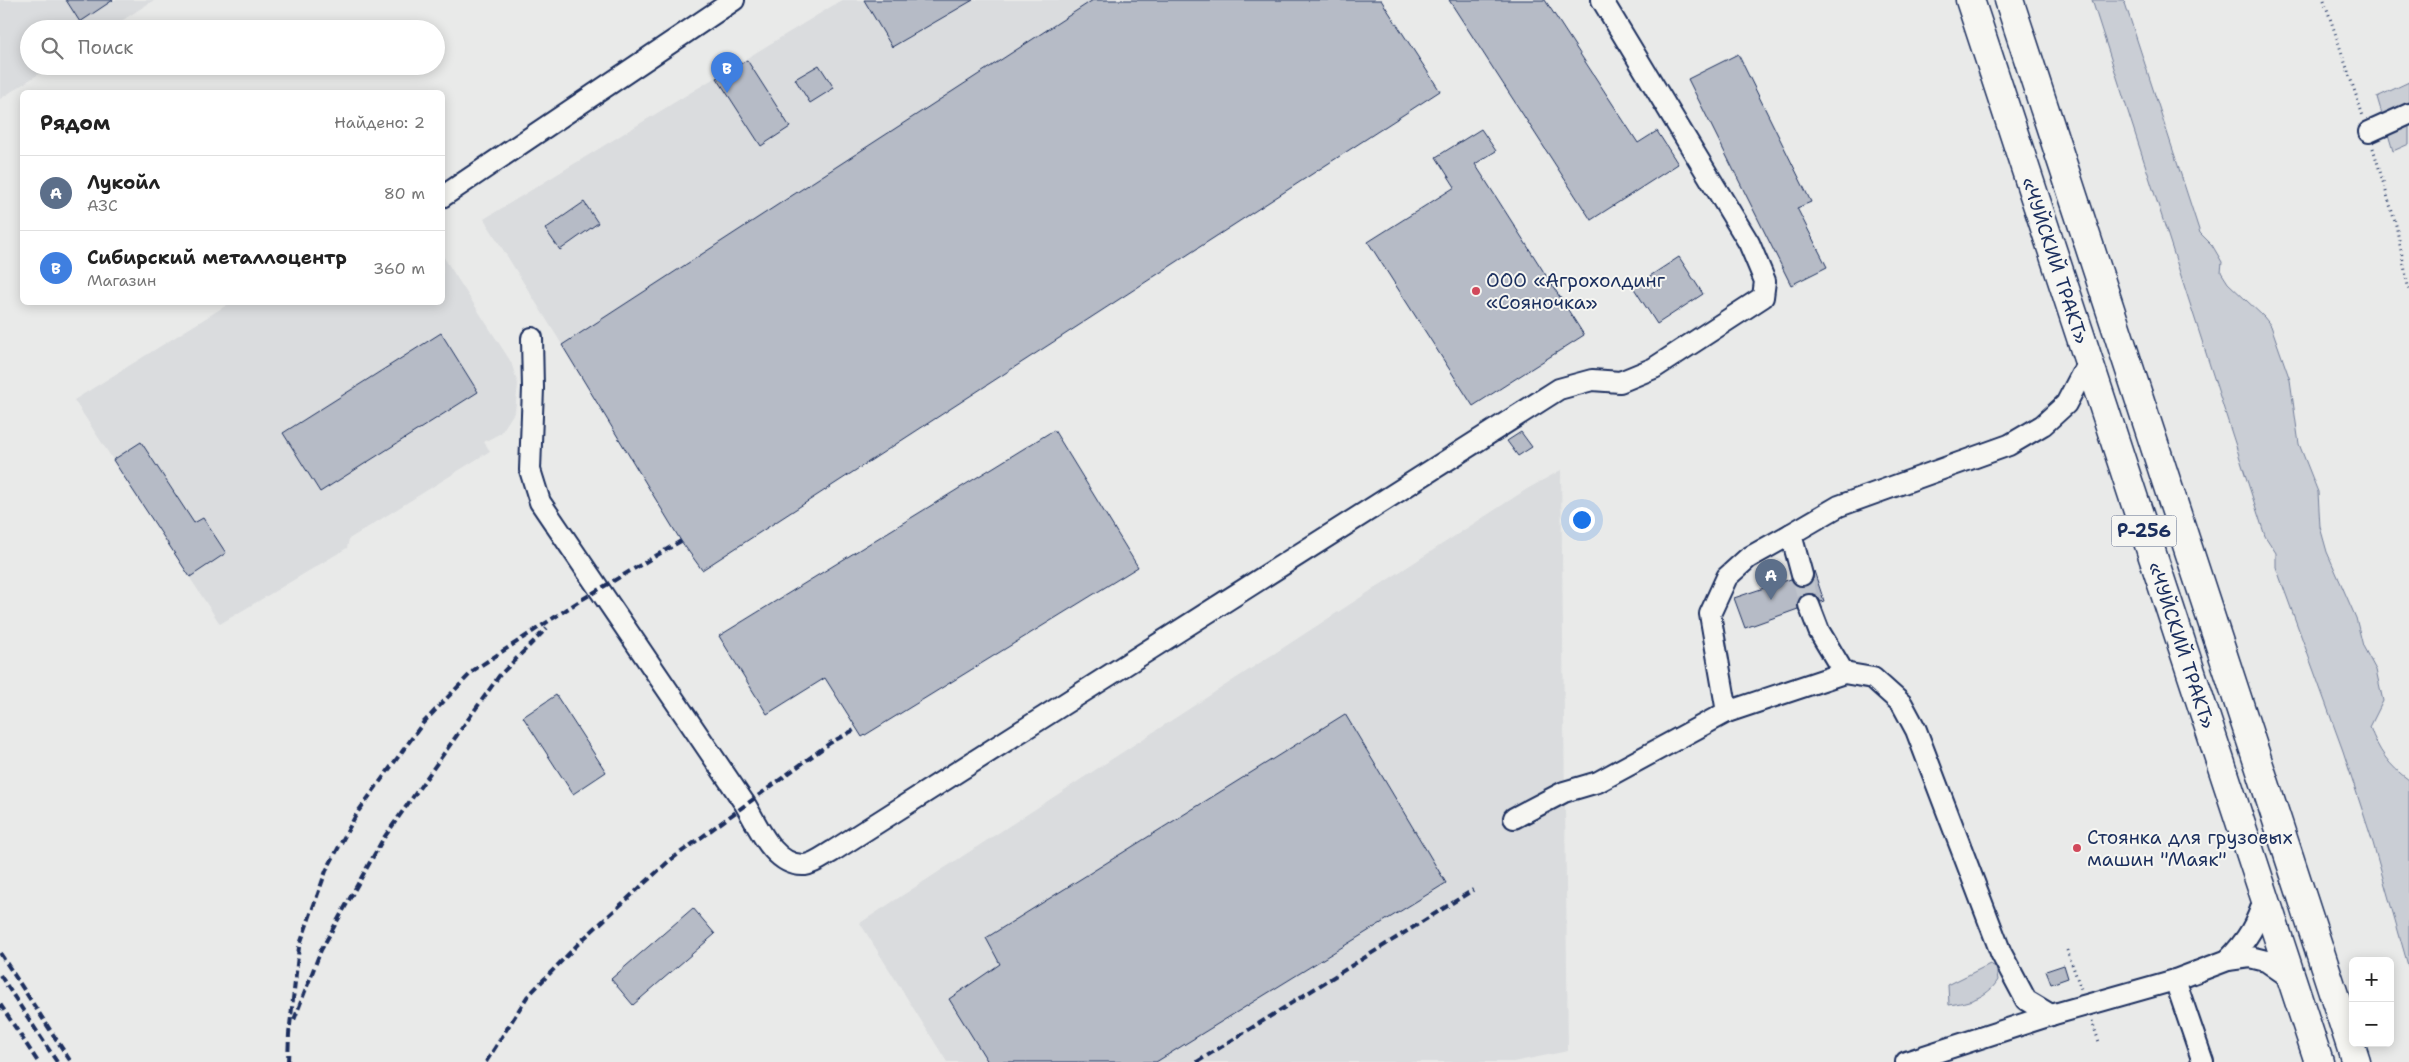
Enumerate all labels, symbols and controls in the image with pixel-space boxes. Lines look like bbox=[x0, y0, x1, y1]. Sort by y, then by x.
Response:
search box bbox=[20, 20, 445, 75]
icon: search bbox=[38, 34, 66, 62]
text: Поиск bbox=[78, 35, 133, 60]
pin: B bbox=[711, 52, 743, 93]
text: Рядом bbox=[40, 109, 110, 137]
text: Найдено: 2 bbox=[334, 112, 425, 133]
text: Лукойл bbox=[87, 170, 160, 195]
street label: «ЧУЙСКИЙ ТРАКТ» bbox=[2016, 174, 2095, 347]
text: A bbox=[50, 183, 62, 204]
text: 80 m bbox=[384, 183, 425, 204]
text: АЗС bbox=[87, 195, 118, 216]
text: Сибирский металлоцентр bbox=[87, 245, 347, 270]
text: B bbox=[51, 258, 61, 279]
text: 360 m bbox=[373, 258, 425, 279]
place label: ООО «Агрохолдинг «Сояночка» bbox=[1486, 268, 1666, 315]
text: Магазин bbox=[87, 270, 156, 291]
marker: ООО «Агрохолдинг «Сояночка» bbox=[1470, 285, 1482, 297]
your location bbox=[1569, 507, 1595, 533]
road number: Р-256 bbox=[2112, 516, 2176, 546]
street label: «ЧУЙСКИЙ ТРАКТ» bbox=[2143, 558, 2221, 732]
pin: A bbox=[1755, 559, 1787, 600]
place label: Стоянка для грузовых машин "Маяк" bbox=[2087, 825, 2293, 872]
marker: Стоянка для грузовых машин "Маяк" bbox=[2071, 842, 2083, 854]
map controls bbox=[2349, 957, 2394, 1047]
button: + bbox=[2349, 957, 2394, 1002]
button: − bbox=[2349, 1002, 2394, 1047]

